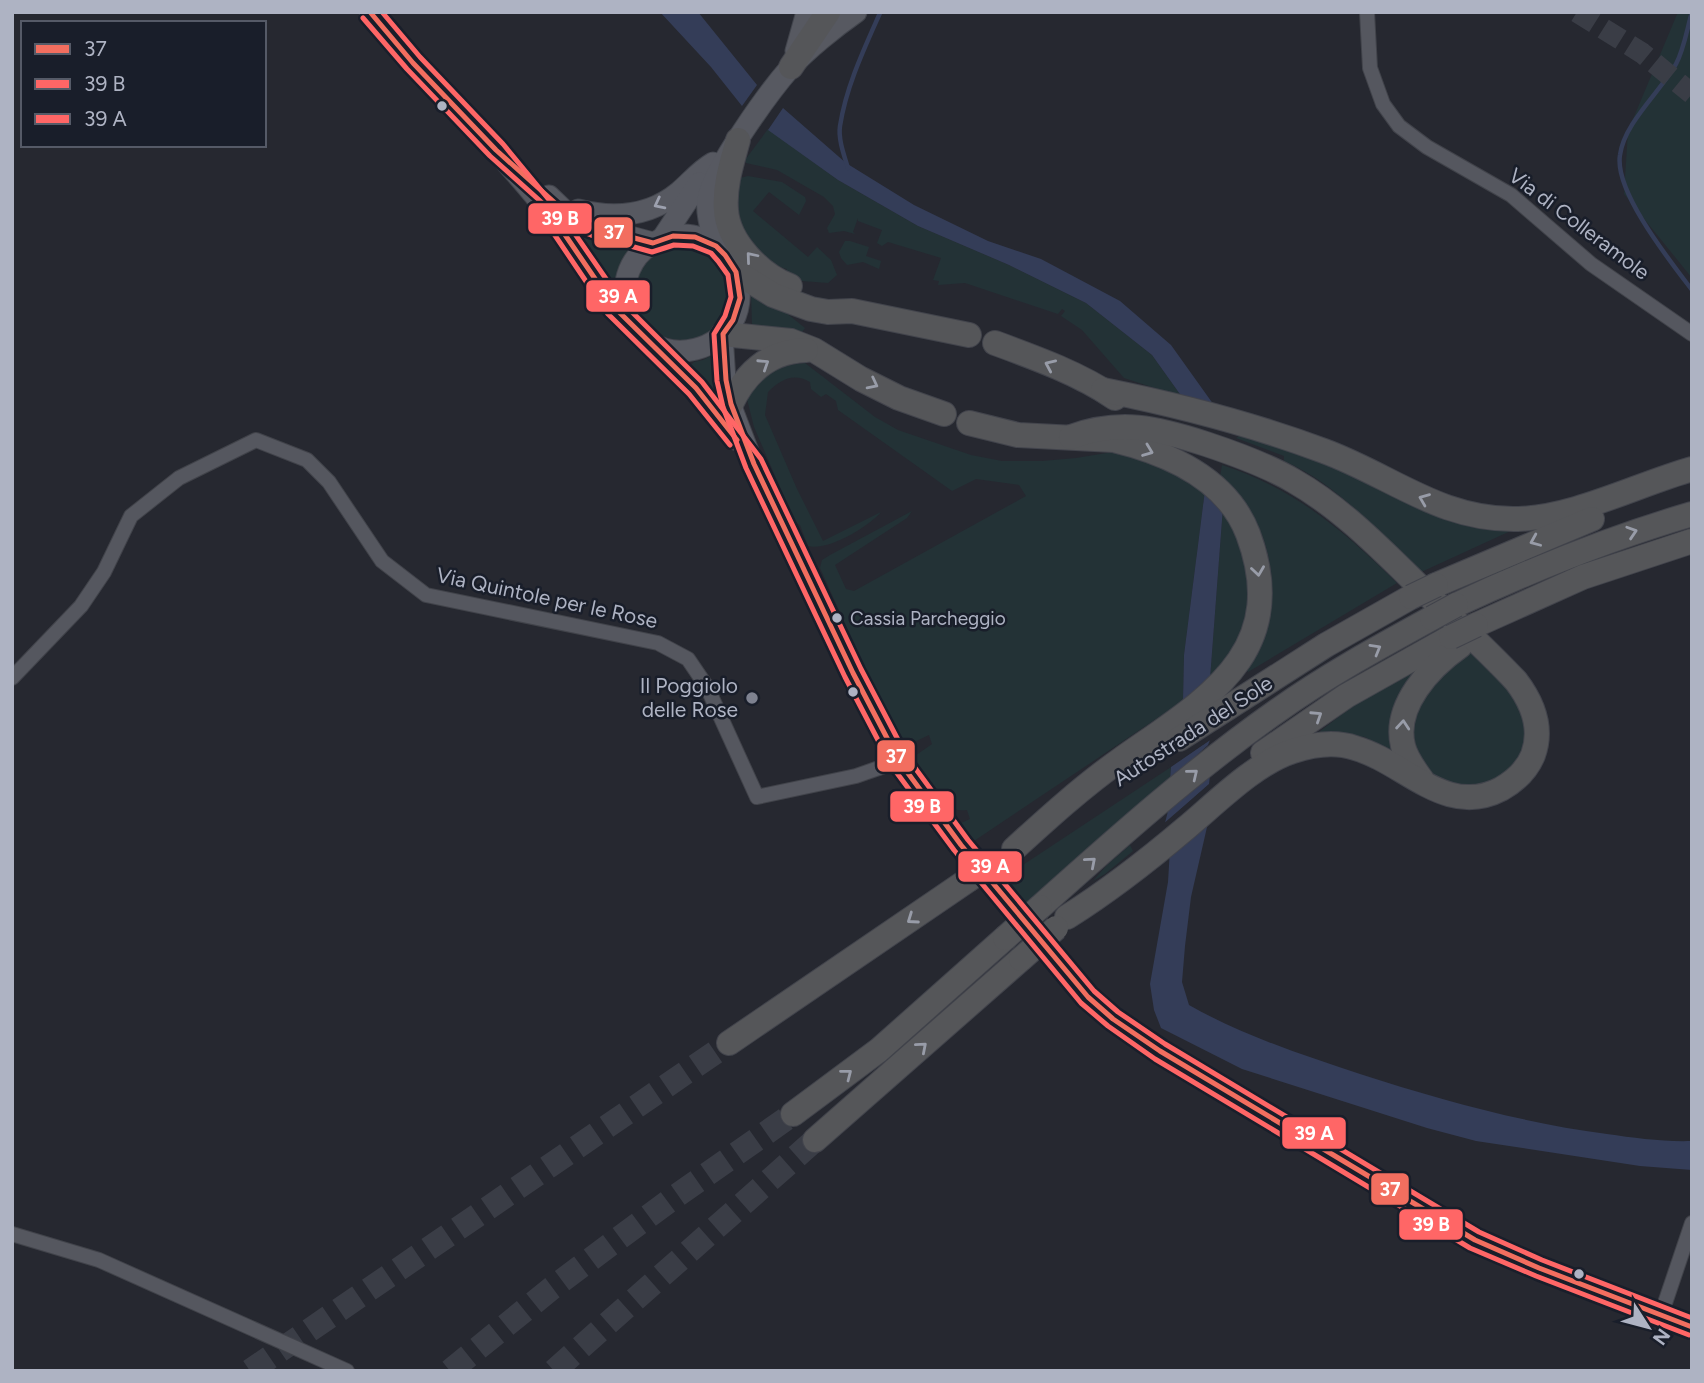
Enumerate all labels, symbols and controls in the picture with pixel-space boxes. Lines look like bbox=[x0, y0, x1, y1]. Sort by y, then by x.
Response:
legend bbox=[21, 21, 266, 147]
text: 37 bbox=[84, 36, 107, 61]
text: 39 B bbox=[84, 71, 125, 96]
unlabelled marker bbox=[435, 99, 449, 113]
text: 39 A bbox=[84, 106, 127, 131]
street label: Via di Colleramole bbox=[1504, 163, 1655, 285]
one-way arrow bbox=[654, 195, 666, 209]
line badge: 39 B bbox=[527, 202, 593, 235]
text: 39 B bbox=[541, 207, 579, 230]
line badge: 37 bbox=[593, 216, 634, 249]
text: 37 bbox=[603, 221, 625, 244]
one-way arrow bbox=[746, 252, 759, 264]
line badge: 39 A bbox=[585, 279, 651, 313]
text: 39 A bbox=[598, 285, 638, 308]
one-way arrow bbox=[756, 359, 769, 372]
one-way arrow bbox=[1045, 359, 1057, 373]
one-way arrow bbox=[866, 376, 878, 390]
one-way arrow bbox=[1142, 443, 1154, 457]
one-way arrow bbox=[1418, 494, 1430, 508]
one-way arrow bbox=[1626, 526, 1638, 540]
one-way arrow bbox=[1530, 533, 1542, 547]
street label: Via Quintole per le Rose bbox=[434, 562, 660, 633]
one-way arrow bbox=[1250, 565, 1265, 577]
place label: Cassia Parcheggio bbox=[850, 607, 1006, 630]
marker: Cassia Parcheggio bbox=[830, 611, 844, 625]
one-way arrow bbox=[1369, 644, 1382, 657]
street label: Autostrada del Sole bbox=[1109, 670, 1277, 791]
place label: Il Poggiolo delle Rose bbox=[640, 673, 738, 722]
unlabelled marker bbox=[846, 685, 860, 699]
marker: Il Poggiolo delle Rose bbox=[744, 690, 760, 706]
one-way arrow bbox=[1309, 711, 1322, 724]
one-way arrow bbox=[1395, 719, 1410, 730]
line badge: 37 bbox=[876, 739, 916, 773]
text: 37 bbox=[885, 745, 907, 768]
one-way arrow bbox=[1184, 770, 1197, 782]
line badge: 39 B bbox=[889, 790, 955, 823]
text: 39 B bbox=[903, 795, 941, 818]
line badge: 39 A bbox=[957, 850, 1023, 883]
text: 39 A bbox=[970, 855, 1010, 878]
one-way arrow bbox=[1082, 858, 1095, 870]
one-way arrow bbox=[907, 911, 920, 923]
one-way arrow bbox=[913, 1043, 926, 1055]
one-way arrow bbox=[840, 1069, 852, 1082]
line badge: 39 A bbox=[1281, 1116, 1347, 1150]
text: 39 A bbox=[1294, 1122, 1334, 1145]
line badge: 37 bbox=[1370, 1172, 1410, 1206]
text: 37 bbox=[1379, 1178, 1401, 1201]
line badge: 39 B bbox=[1398, 1208, 1464, 1241]
text: 39 B bbox=[1412, 1213, 1450, 1236]
unlabelled marker bbox=[1572, 1267, 1586, 1281]
north arrow bbox=[1613, 1292, 1683, 1362]
text: N bbox=[1648, 1324, 1675, 1349]

